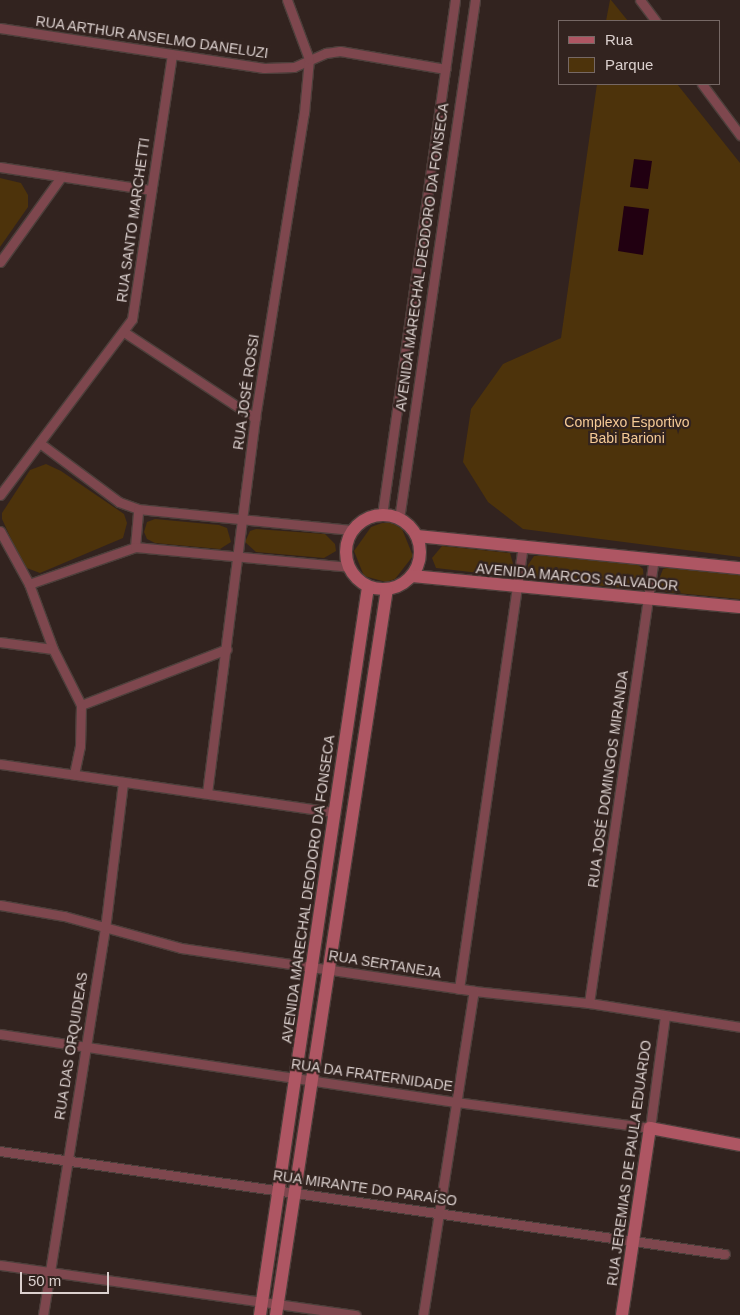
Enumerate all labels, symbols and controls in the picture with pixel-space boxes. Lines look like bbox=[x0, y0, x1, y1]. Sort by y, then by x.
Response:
street label: RUA ARTHUR ANSELMO DANELUZI bbox=[33, 12, 271, 62]
legend bbox=[558, 20, 720, 85]
text: Rua bbox=[605, 31, 633, 48]
text: Parque bbox=[605, 56, 653, 73]
street label: AVENIDA MARECHAL DEODORO DA FONSECA bbox=[392, 101, 452, 413]
street label: RUA SANTO MARCHETTI bbox=[113, 136, 153, 304]
street label: RUA JOSÉ ROSSI bbox=[230, 333, 262, 451]
park label: Complexo Esportivo Babi Barioni bbox=[564, 414, 690, 447]
street label: AVENIDA MARCOS SALVADOR bbox=[475, 560, 679, 594]
street label: RUA JOSÉ DOMINGOS MIRANDA bbox=[584, 669, 632, 889]
street label: AVENIDA MARECHAL DEODORO DA FONSECA bbox=[278, 733, 338, 1045]
street label: RUA SERTANEJA bbox=[327, 947, 443, 981]
street label: RUA DAS ORQUIDEAS bbox=[51, 971, 91, 1121]
street label: RUA JEREMIAS DE PAULA EDUARDO bbox=[603, 1038, 655, 1288]
street label: RUA DA FRATERNIDADE bbox=[289, 1055, 455, 1095]
street label: RUA MIRANTE DO PARAÍSO bbox=[272, 1167, 458, 1209]
scale bar bbox=[22, 1262, 111, 1294]
text: 50 m bbox=[28, 1272, 61, 1289]

